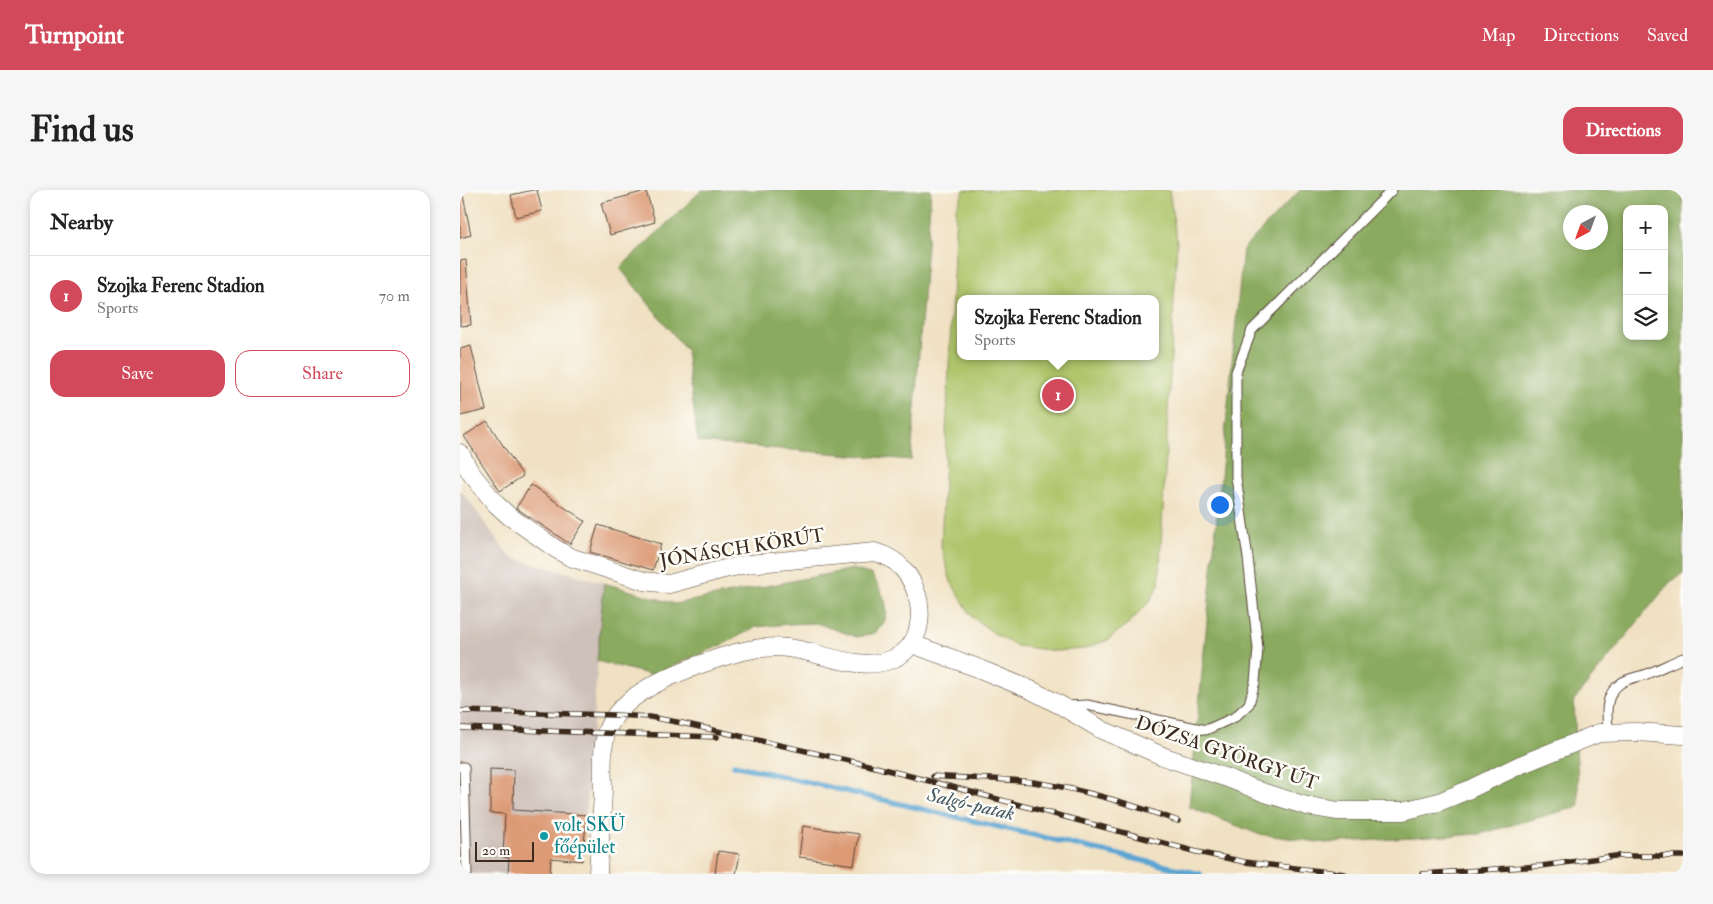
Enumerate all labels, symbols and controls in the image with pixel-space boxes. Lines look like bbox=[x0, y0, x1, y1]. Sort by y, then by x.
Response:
text: Turnpoint bbox=[25, 20, 124, 51]
text: Map bbox=[1482, 24, 1515, 47]
text: Directions bbox=[1543, 24, 1619, 47]
text: Saved bbox=[1647, 24, 1688, 47]
button: Directions bbox=[1563, 107, 1683, 154]
text: Find us bbox=[30, 108, 134, 152]
north arrow bbox=[1563, 205, 1608, 250]
map controls bbox=[1623, 205, 1668, 340]
button: + bbox=[1623, 205, 1668, 250]
text: Nearby bbox=[50, 209, 113, 236]
button: − bbox=[1623, 250, 1668, 295]
text: Szojka Ferenc Stadion bbox=[97, 274, 265, 298]
text: 1 bbox=[63, 286, 69, 306]
text: 70 m bbox=[379, 286, 410, 306]
popup bbox=[957, 295, 1159, 360]
button: layers bbox=[1623, 295, 1668, 340]
text: Sports bbox=[97, 298, 138, 318]
text: Szojka Ferenc Stadion bbox=[974, 306, 1142, 330]
text: Sports bbox=[974, 330, 1016, 350]
button: Save bbox=[50, 350, 225, 397]
button: Share bbox=[235, 350, 410, 397]
pin: 1 bbox=[1042, 376, 1074, 414]
your location bbox=[1207, 492, 1233, 518]
street label: JÓNÁSCH KÖRÚT bbox=[657, 521, 826, 573]
street label: DÓZSA GYÖRGY ÚT bbox=[1132, 709, 1322, 796]
water label: Salgó-patak bbox=[924, 782, 1017, 826]
place label: volt SKÜ főépület bbox=[553, 813, 626, 860]
marker: volt SKÜ főépület bbox=[538, 830, 550, 842]
scale bar bbox=[475, 839, 534, 862]
text: 20 m bbox=[482, 842, 510, 859]

